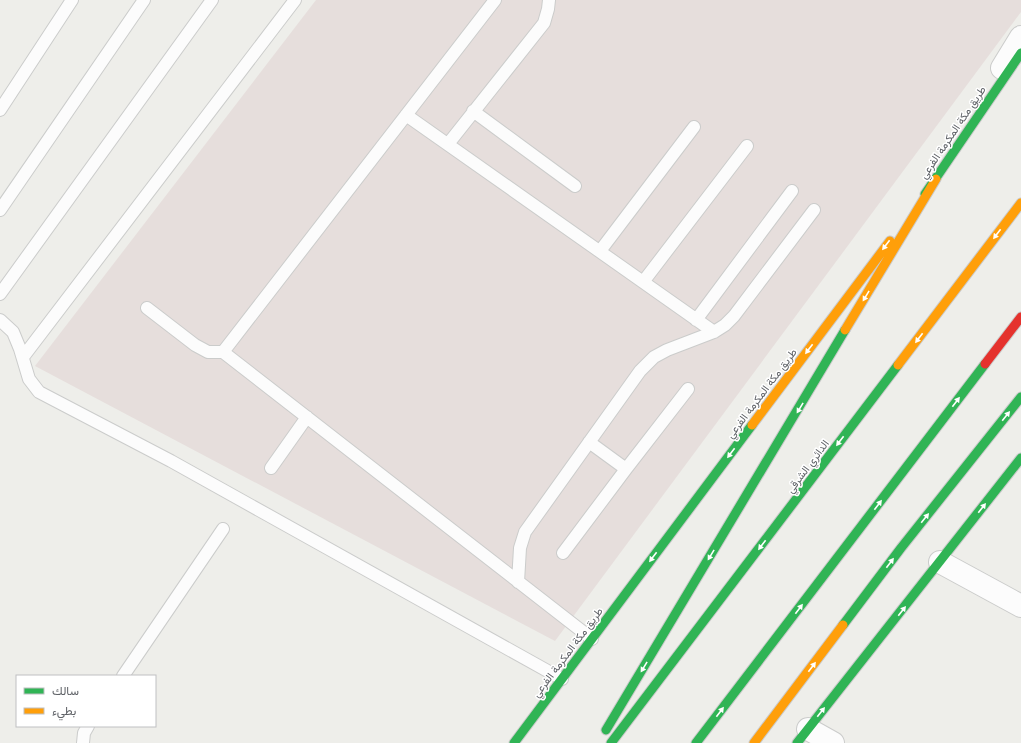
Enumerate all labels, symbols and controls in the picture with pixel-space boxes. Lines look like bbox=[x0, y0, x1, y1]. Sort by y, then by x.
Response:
street label: طريق مكة المكرمة الفرعي bbox=[915, 83, 991, 183]
one-way arrow bbox=[993, 229, 1002, 240]
one-way arrow bbox=[882, 240, 891, 251]
one-way arrow bbox=[863, 290, 870, 302]
one-way arrow bbox=[915, 332, 923, 343]
one-way arrow bbox=[804, 344, 813, 355]
street label: طريق مكة المكرمة الفرعي bbox=[722, 345, 802, 443]
one-way arrow bbox=[952, 396, 961, 407]
one-way arrow bbox=[796, 402, 803, 414]
one-way arrow bbox=[1002, 411, 1011, 422]
street label: الدائري الشرقي bbox=[782, 436, 834, 497]
one-way arrow bbox=[836, 436, 844, 447]
one-way arrow bbox=[726, 448, 735, 459]
one-way arrow bbox=[873, 500, 882, 511]
one-way arrow bbox=[977, 503, 986, 514]
one-way arrow bbox=[921, 512, 929, 523]
one-way arrow bbox=[757, 539, 766, 550]
one-way arrow bbox=[707, 549, 714, 561]
one-way arrow bbox=[649, 552, 657, 563]
one-way arrow bbox=[885, 558, 894, 569]
one-way arrow bbox=[795, 603, 803, 614]
street label: طريق مكة المكرمة الفرعي bbox=[528, 604, 608, 702]
one-way arrow bbox=[897, 605, 906, 616]
one-way arrow bbox=[640, 661, 647, 673]
one-way arrow bbox=[807, 662, 815, 672]
legend bbox=[16, 675, 156, 727]
text: سالك bbox=[52, 682, 79, 699]
text: بطيء bbox=[52, 702, 76, 721]
one-way arrow bbox=[716, 707, 724, 717]
one-way arrow bbox=[817, 707, 825, 718]

